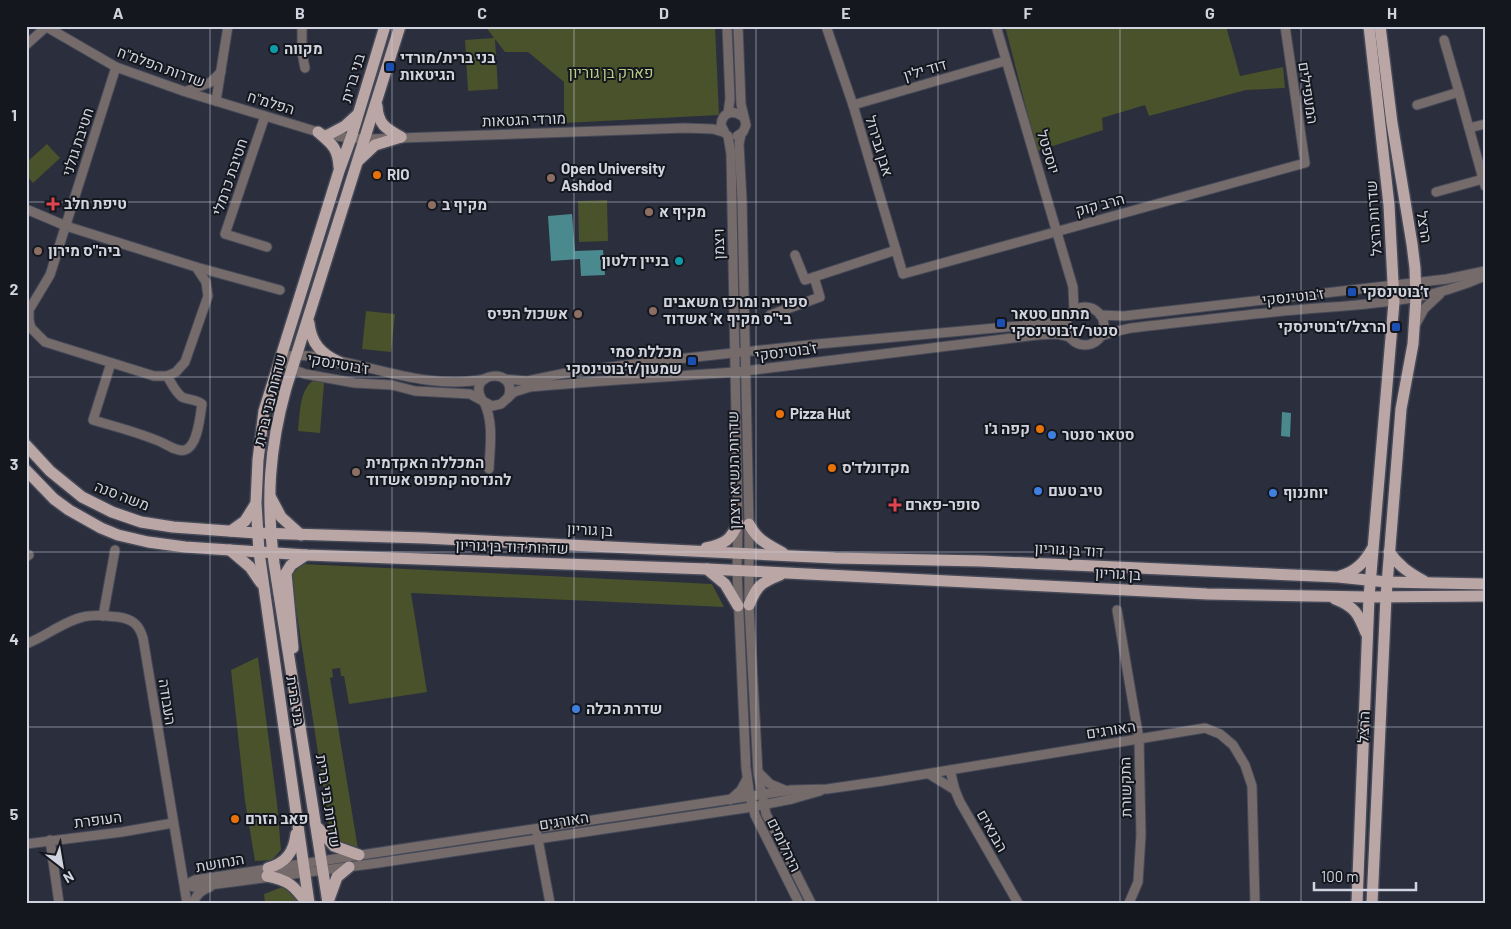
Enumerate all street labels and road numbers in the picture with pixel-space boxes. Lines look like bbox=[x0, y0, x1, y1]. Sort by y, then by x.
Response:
street label: שדרות הפלמ"ח bbox=[115, 42, 208, 90]
street label: בני ברית bbox=[336, 51, 368, 104]
street label: דוד ילין bbox=[901, 54, 949, 84]
street label: המעפילים bbox=[1295, 60, 1323, 125]
street label: הפלמ"ח bbox=[245, 86, 297, 118]
street label: חטיבת גולני bbox=[58, 105, 97, 178]
street label: מורדי הגטאות bbox=[482, 109, 566, 129]
street label: אבן גבירול bbox=[862, 113, 898, 178]
street label: יוספטל bbox=[1034, 128, 1064, 176]
street label: חטיבת כרמלי bbox=[207, 136, 251, 218]
street label: שדרות הרצל bbox=[1361, 180, 1385, 257]
street label: הרב קוק bbox=[1073, 189, 1126, 219]
street label: הרצל bbox=[1414, 210, 1436, 244]
street label: ויצמן bbox=[709, 228, 727, 260]
street label: ז'בוטינסקי bbox=[1261, 284, 1325, 308]
street label: ז'בוטינסקי bbox=[754, 338, 818, 364]
street label: ז'בוטינסקי bbox=[306, 349, 370, 377]
street label: שדרות בני ברית bbox=[249, 352, 289, 447]
street label: שדרות הנשיא ויצמן bbox=[723, 411, 743, 529]
street label: משה סנה bbox=[92, 476, 152, 514]
street label: בן גוריון bbox=[567, 519, 614, 539]
street label: שדרות דוד בן גוריון bbox=[455, 535, 569, 557]
street label: דוד בן גוריון bbox=[1034, 538, 1104, 560]
street label: בן גוריון bbox=[1095, 563, 1142, 583]
street label: בני ברית bbox=[283, 675, 309, 727]
street label: העבודה bbox=[155, 677, 181, 726]
street label: הרצל bbox=[1353, 710, 1373, 743]
street label: האורגים bbox=[1085, 716, 1137, 742]
street label: שדרות בני ברית bbox=[313, 753, 345, 849]
street label: התקשורת bbox=[1115, 757, 1135, 817]
street label: הבנאים bbox=[974, 806, 1012, 855]
street label: העופרת bbox=[73, 807, 123, 831]
street label: האורגים bbox=[538, 807, 590, 833]
street label: היהלומים bbox=[764, 815, 806, 875]
street label: הנחושת bbox=[194, 849, 246, 875]

